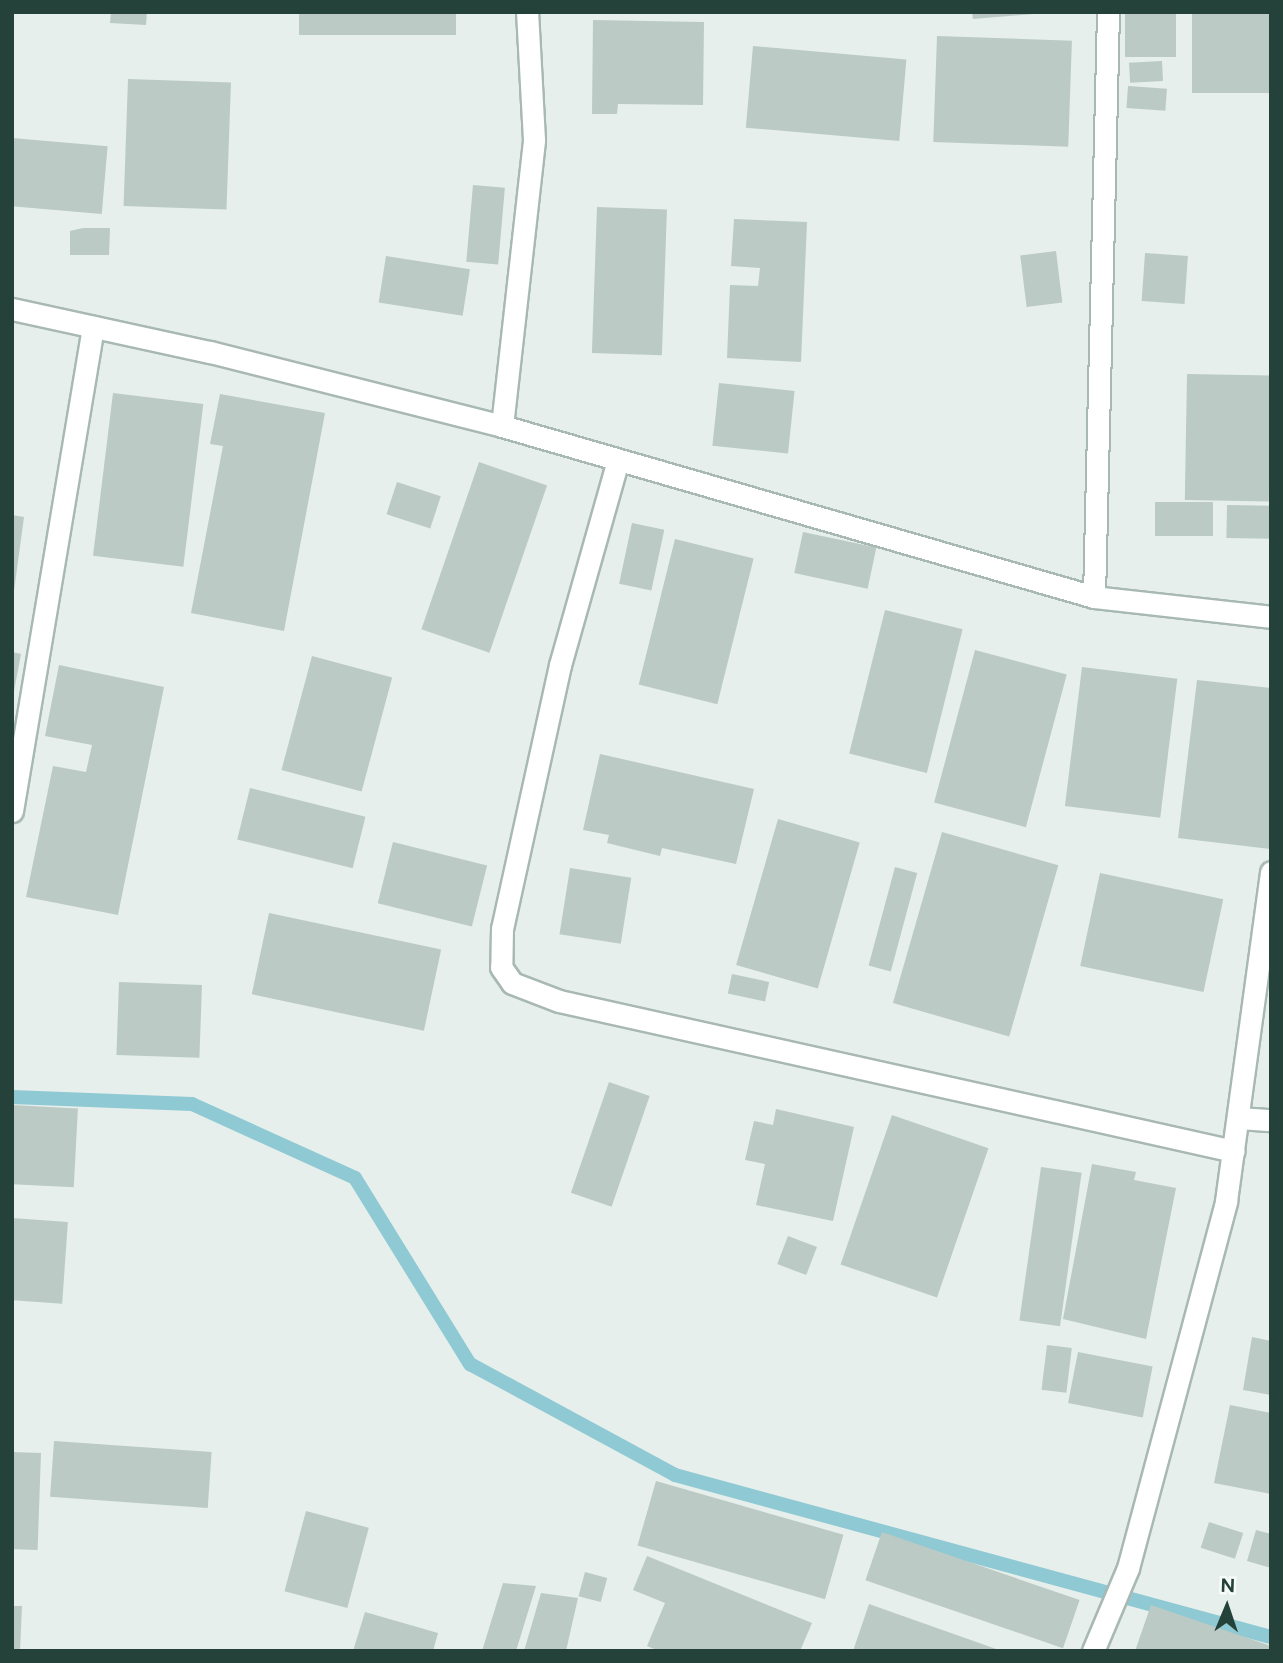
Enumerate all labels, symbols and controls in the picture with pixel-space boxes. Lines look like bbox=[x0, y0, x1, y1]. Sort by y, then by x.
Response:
north arrow bbox=[1192, 1572, 1262, 1642]
text: N bbox=[1220, 1574, 1235, 1597]

